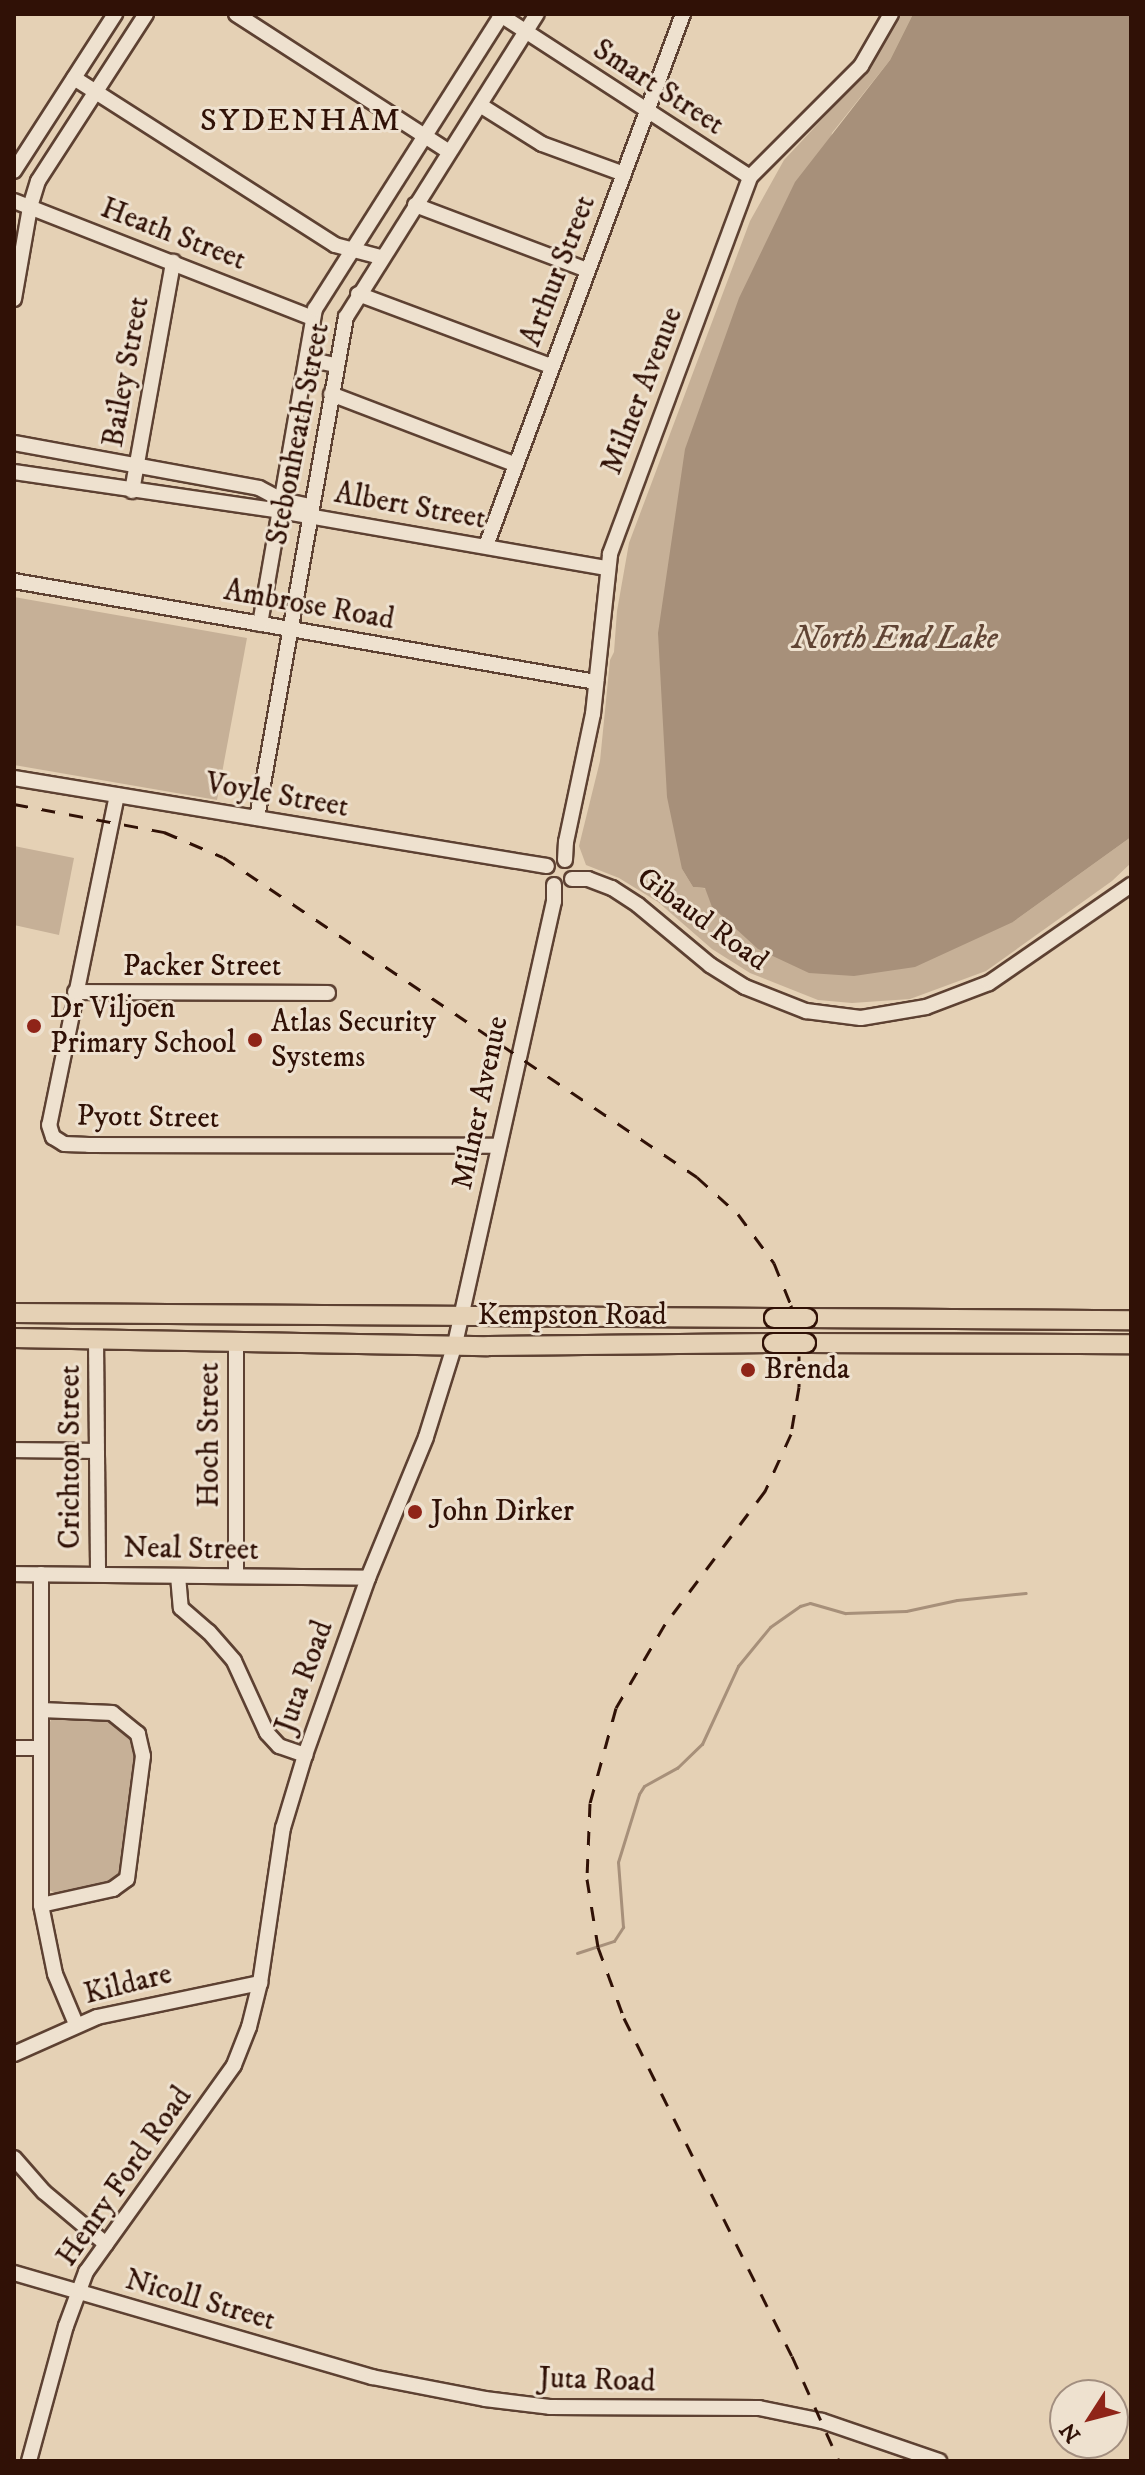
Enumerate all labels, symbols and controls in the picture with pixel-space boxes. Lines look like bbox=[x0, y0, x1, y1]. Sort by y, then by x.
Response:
street label: Smart Street bbox=[586, 32, 730, 144]
district label: SYDENHAM bbox=[200, 102, 402, 140]
street label: Heath Street bbox=[95, 191, 251, 279]
street label: Arthur Street bbox=[514, 191, 604, 351]
street label: Bailey Street bbox=[96, 294, 158, 450]
street label: Milner Avenue bbox=[595, 302, 691, 480]
street label: Stebonheath Street bbox=[260, 320, 338, 548]
street label: Albert Street bbox=[332, 476, 488, 538]
street label: Ambrose Road bbox=[221, 573, 397, 639]
water label: North End Lake bbox=[792, 620, 998, 658]
street label: Voyle Street bbox=[203, 766, 351, 826]
street label: Gibaud Road bbox=[629, 860, 775, 980]
street label: Packer Street bbox=[123, 949, 281, 985]
place label: Dr Viljoen Primary School bbox=[50, 991, 236, 1062]
place label: Atlas Security Systems bbox=[271, 1005, 436, 1076]
street label: Milner Avenue bbox=[445, 1013, 517, 1193]
marker: Dr Viljoen Primary School bbox=[25, 1017, 43, 1035]
marker: Atlas Security Systems bbox=[246, 1031, 264, 1049]
street label: Pyott Street bbox=[76, 1099, 220, 1137]
street label: Kempston Road bbox=[477, 1298, 667, 1334]
place label: Brenda bbox=[764, 1352, 850, 1388]
marker: Brenda bbox=[739, 1361, 757, 1379]
street label: Hoch Street bbox=[192, 1362, 228, 1508]
street label: Crichton Street bbox=[53, 1365, 89, 1549]
place label: John Dirker bbox=[431, 1494, 574, 1530]
marker: John Dirker bbox=[406, 1503, 424, 1521]
street label: Neal Street bbox=[123, 1531, 259, 1569]
street label: Juta Road bbox=[268, 1616, 342, 1738]
street label: Kildare bbox=[80, 1957, 176, 2013]
street label: Henry Ford Road bbox=[50, 2080, 200, 2274]
street label: Nicoll Street bbox=[121, 2262, 279, 2340]
street label: Juta Road bbox=[538, 2361, 656, 2401]
north arrow bbox=[1049, 2379, 1129, 2459]
text: N bbox=[1055, 2417, 1087, 2447]

